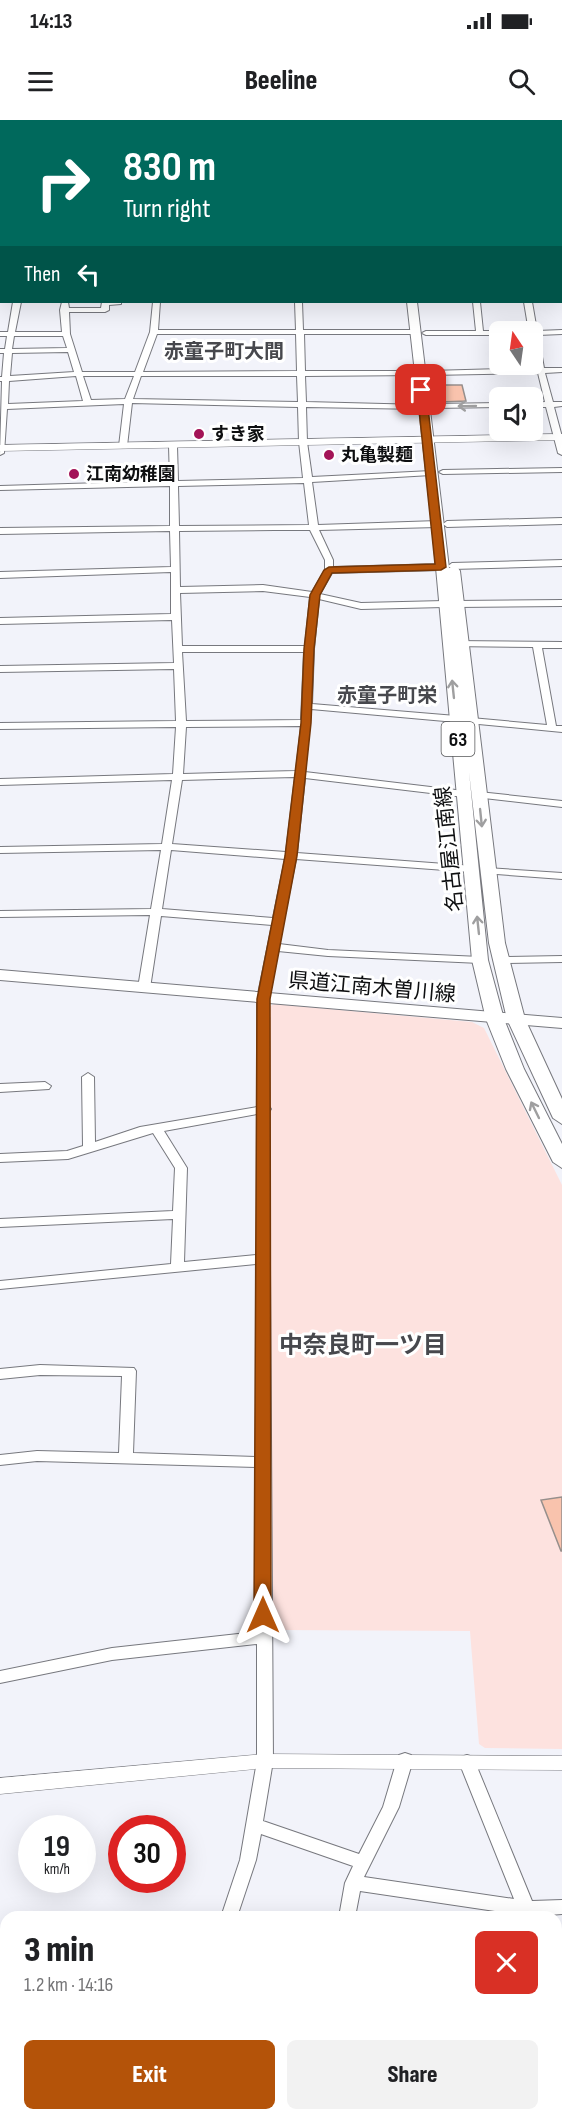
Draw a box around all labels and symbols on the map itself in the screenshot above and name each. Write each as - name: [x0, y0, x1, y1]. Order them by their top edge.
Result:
- north arrow: [489, 321, 543, 375]
- district label: 赤童子町大間: [164, 340, 284, 364]
- pin: [395, 364, 446, 415]
- one-way arrow: [457, 400, 477, 412]
- place label: すき家: [211, 424, 265, 445]
- marker: すき家: [192, 427, 206, 441]
- place label: 丸亀製麺: [341, 444, 413, 466]
- marker: 丸亀製麺: [322, 448, 336, 462]
- place label: 江南幼稚園: [86, 464, 176, 485]
- marker: 江南幼稚園: [67, 467, 81, 481]
- one-way arrow: [447, 680, 458, 700]
- district label: 赤童子町栄: [337, 684, 437, 708]
- road number: 63: [442, 722, 474, 756]
- street label: 名古屋江南線: [430, 785, 469, 913]
- one-way arrow: [476, 808, 487, 828]
- one-way arrow: [472, 916, 483, 936]
- street label: 県道江南木曽川線: [287, 968, 457, 1007]
- one-way arrow: [529, 1101, 540, 1119]
- district label: 中奈良町一ツ目: [279, 1331, 447, 1360]
- position arrow: [231, 1583, 295, 1647]
- speed limit sign: 30: [108, 1815, 186, 1893]

